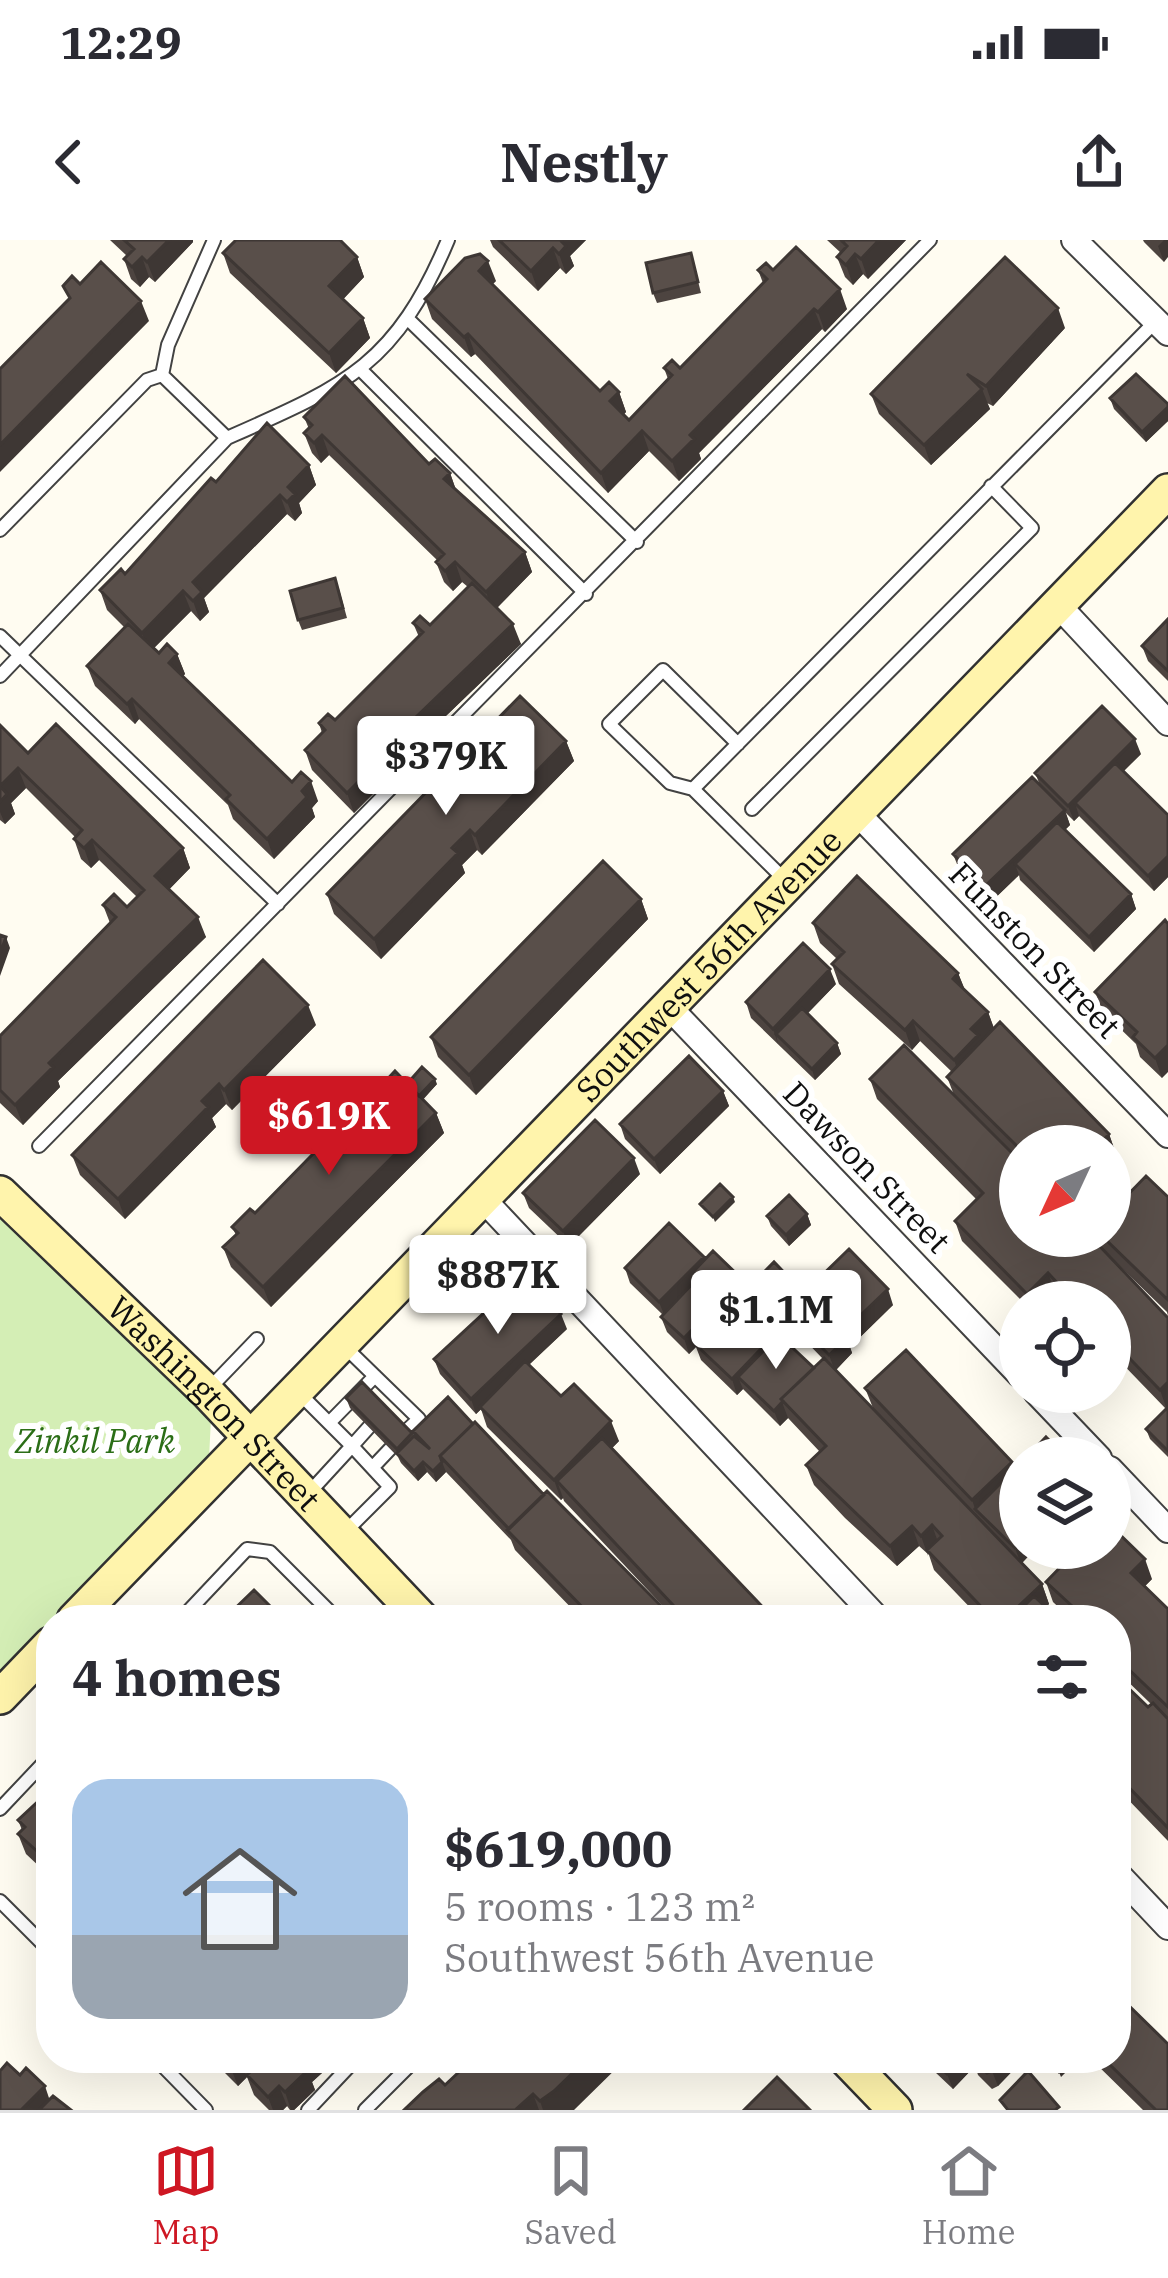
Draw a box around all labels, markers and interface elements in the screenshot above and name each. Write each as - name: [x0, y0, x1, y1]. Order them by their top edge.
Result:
- text: 12:29: [60, 13, 182, 71]
- text: Nestly: [500, 127, 668, 197]
- icon: back: [36, 129, 102, 195]
- icon: share: [1066, 129, 1132, 195]
- pin: $379K: [362, 716, 530, 818]
- text: $379K: [384, 729, 508, 780]
- street label: Southwest 56th Avenue: [566, 819, 850, 1110]
- street label: Funston Street: [940, 852, 1130, 1047]
- street label: Dawson Street: [775, 1072, 960, 1262]
- pin: $619K: [245, 1076, 413, 1178]
- text: $619K: [267, 1089, 391, 1140]
- north arrow: [999, 1125, 1131, 1257]
- map controls: [999, 1125, 1131, 1569]
- pin: $887K: [414, 1235, 582, 1337]
- text: $887K: [436, 1248, 560, 1299]
- pin: $1.1M: [692, 1270, 860, 1372]
- button: locate: [999, 1281, 1131, 1413]
- text: $1.1M: [718, 1283, 834, 1334]
- street label: Washington Street: [99, 1286, 330, 1520]
- park label: Zinkil Park: [14, 1419, 176, 1462]
- button: layers: [999, 1437, 1131, 1569]
- text: 4 homes: [72, 1644, 282, 1710]
- icon: filters: [1029, 1644, 1095, 1710]
- text: $619,000: [444, 1815, 672, 1881]
- icon: home: [168, 1827, 312, 1971]
- text: 5 rooms · 123 m²: [444, 1881, 755, 1932]
- text: Southwest 56th Avenue: [444, 1932, 874, 1983]
- tab: Map: [152, 2138, 220, 2253]
- tab: Saved: [524, 2138, 617, 2253]
- tab: Home: [922, 2138, 1016, 2253]

